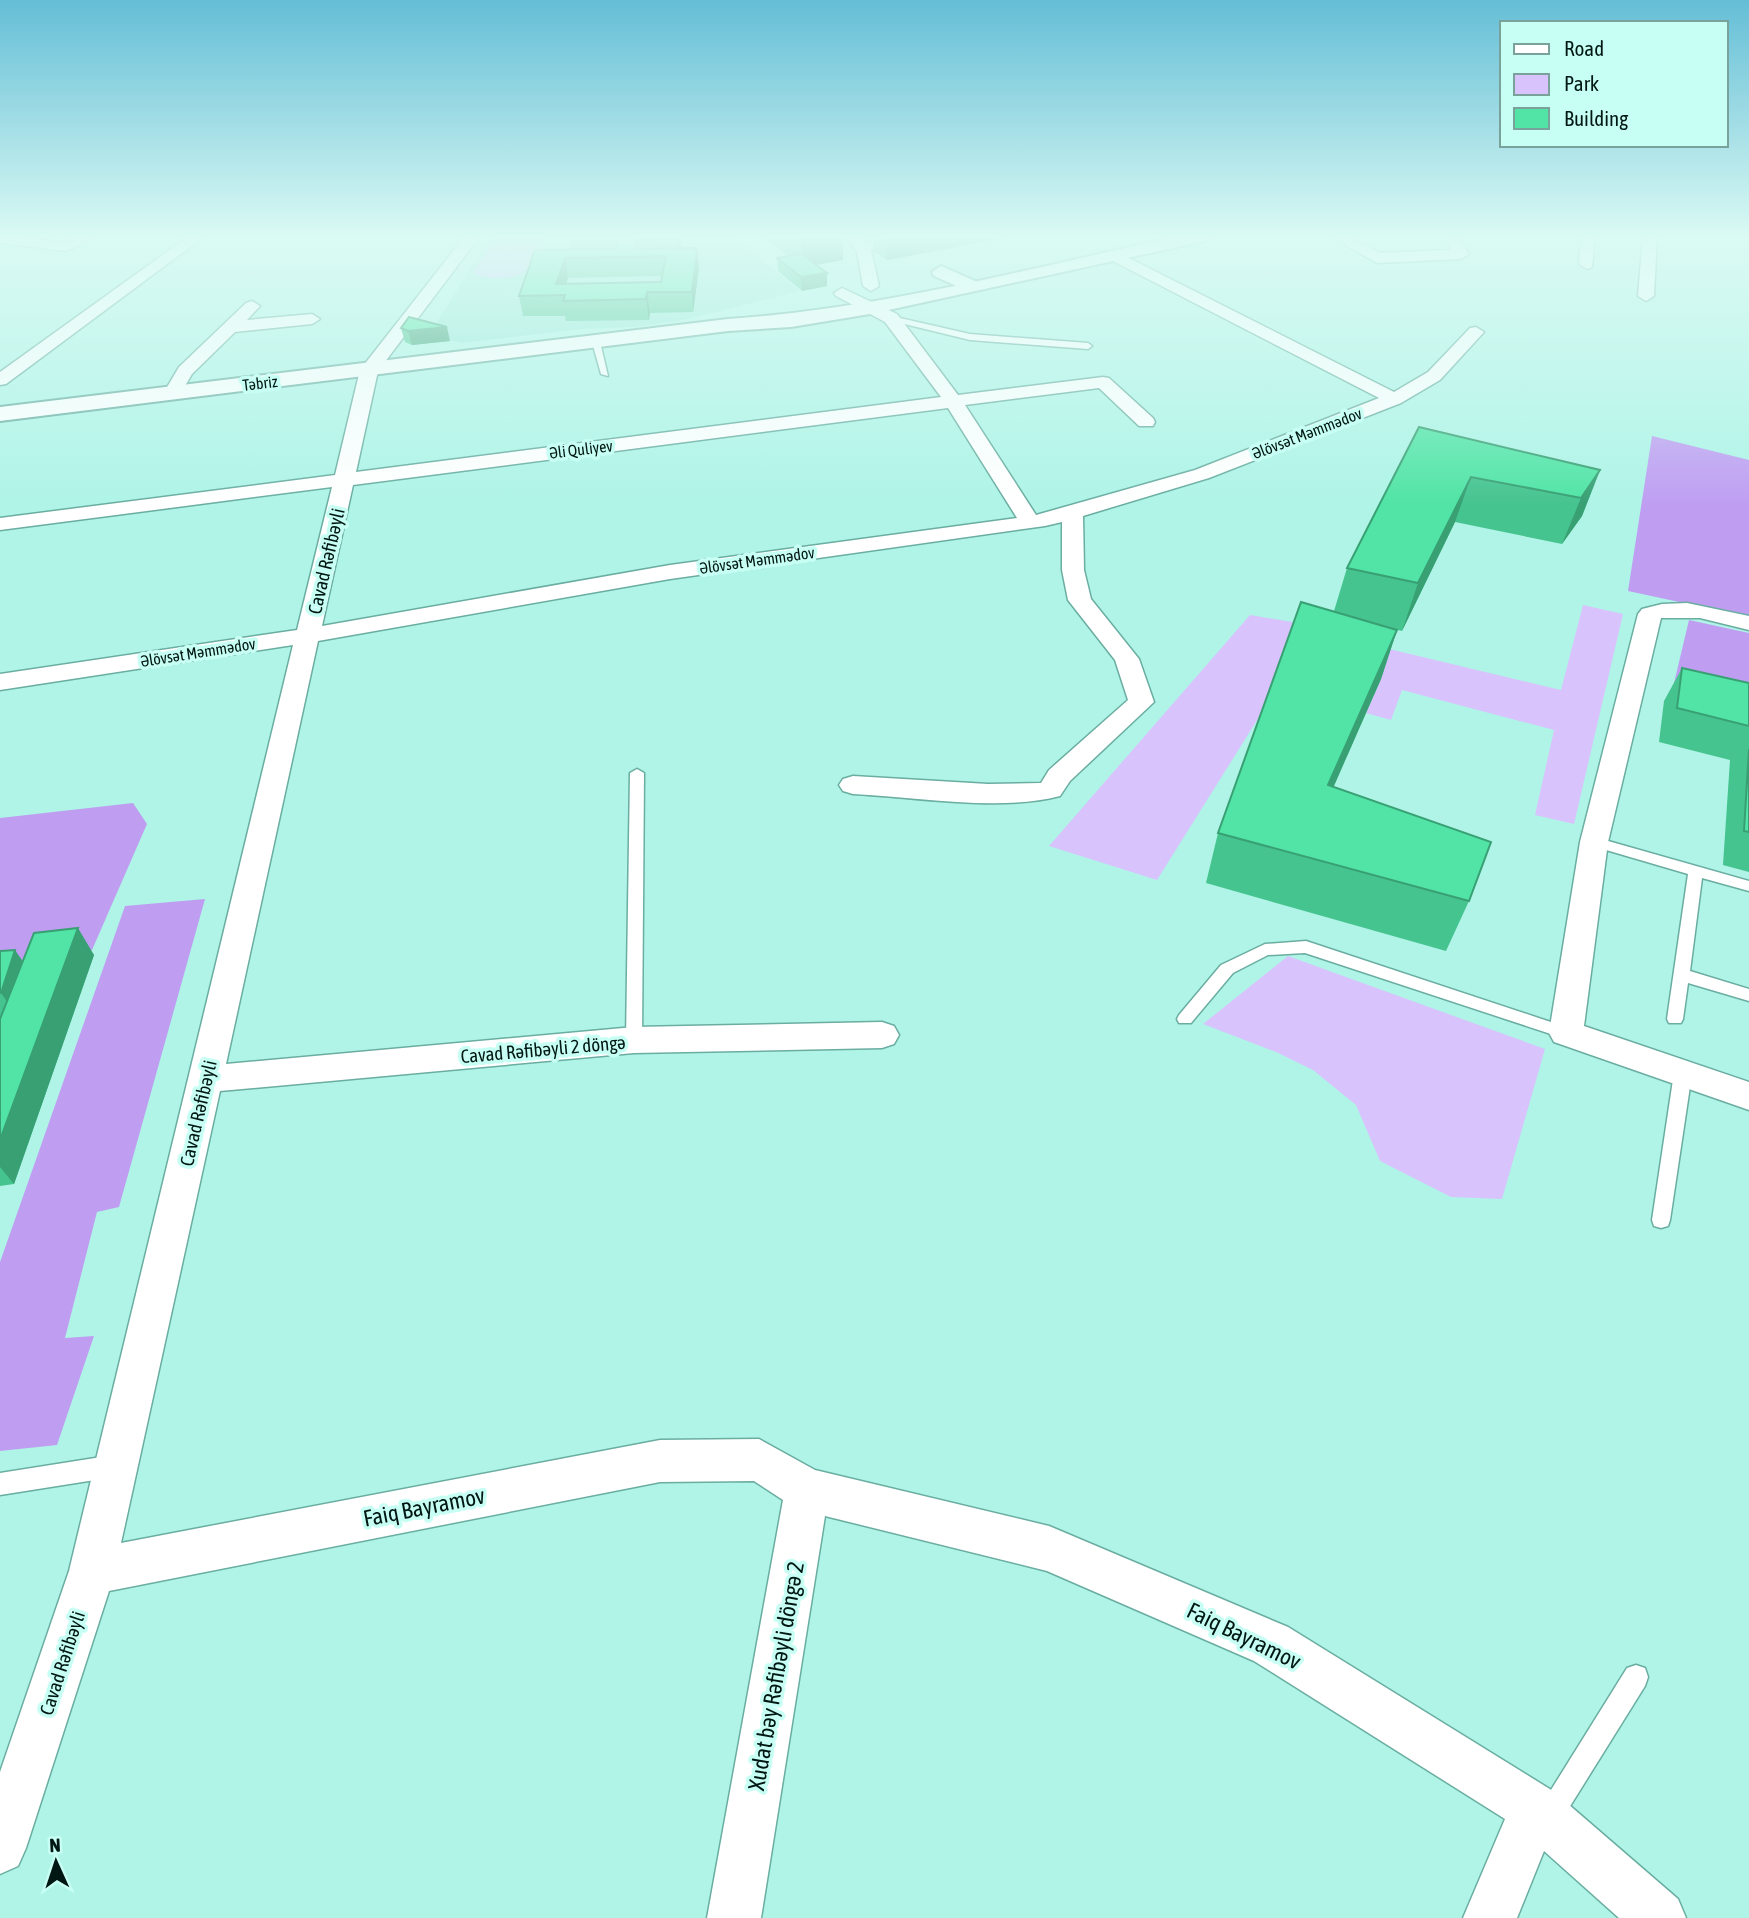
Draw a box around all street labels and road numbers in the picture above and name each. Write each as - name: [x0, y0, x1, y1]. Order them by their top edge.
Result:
- street label: Təbriz: [241, 372, 279, 394]
- street label: Əlövsət Məmmədov: [1250, 404, 1365, 462]
- street label: Əli Quliyev: [548, 436, 614, 463]
- street label: Cavad Rəfibəyli: [303, 506, 349, 616]
- street label: Əlövsət Məmmədov: [698, 543, 816, 577]
- street label: Əlövsət Məmmədov: [139, 634, 257, 670]
- street label: Cavad Rəfibəyli 2 döngə: [460, 1031, 626, 1067]
- street label: Cavad Rəfibəyli: [175, 1058, 221, 1168]
- street label: Faiq Bayramov: [361, 1482, 487, 1532]
- street label: Xudat bəy Rəfibəyli döngə 2: [743, 1560, 809, 1792]
- street label: Faiq Bayramov: [1183, 1597, 1305, 1675]
- street label: Cavad Rəfibəyli: [35, 1608, 89, 1718]

